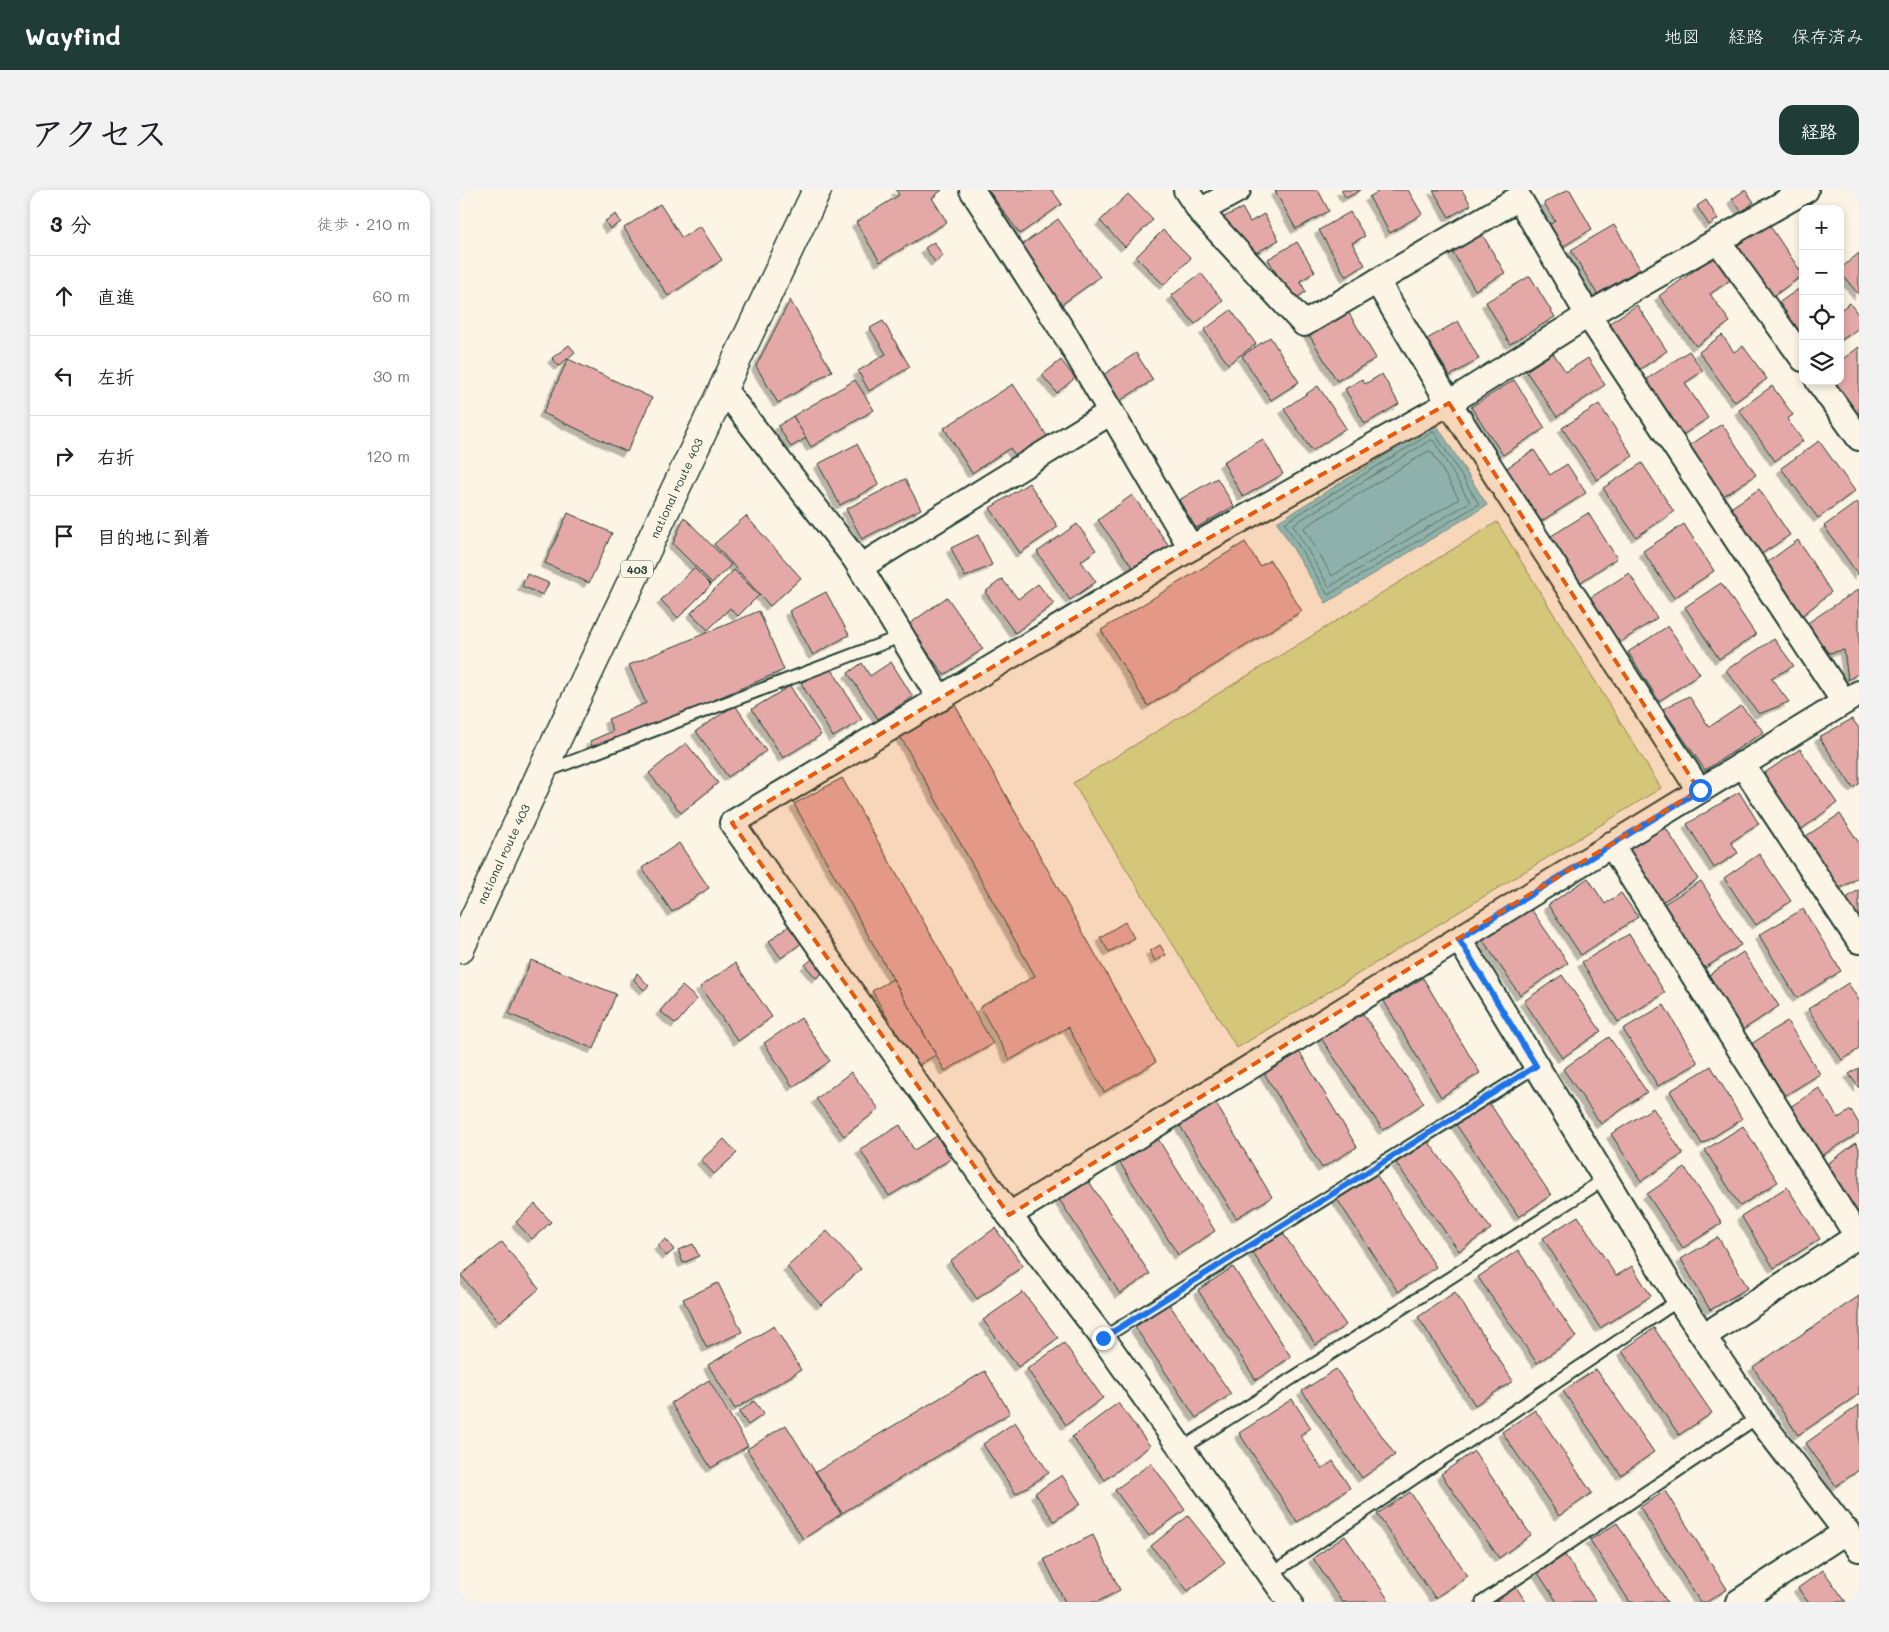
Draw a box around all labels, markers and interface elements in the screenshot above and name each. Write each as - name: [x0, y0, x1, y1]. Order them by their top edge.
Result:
- text: Wayfind: [25, 20, 121, 51]
- text: 地図: [1664, 24, 1700, 48]
- text: 経路: [1728, 24, 1764, 48]
- text: 保存済み: [1792, 24, 1864, 48]
- button: 経路: [1779, 105, 1859, 155]
- text: アクセス: [30, 109, 168, 155]
- map controls: [1799, 205, 1844, 385]
- button: +: [1799, 205, 1844, 250]
- text: 3 分: [50, 210, 91, 237]
- text: 徒歩 · 210 m: [317, 213, 410, 234]
- button: −: [1799, 250, 1844, 295]
- icon: ahead: [50, 282, 78, 310]
- text: 直進: [97, 284, 135, 309]
- text: 60 m: [373, 285, 410, 306]
- button: locate: [1799, 295, 1844, 340]
- button: layers: [1799, 340, 1844, 385]
- icon: left: [50, 362, 78, 390]
- text: 左折: [97, 364, 135, 389]
- text: 30 m: [373, 365, 410, 386]
- street label: national route 403: [646, 435, 706, 541]
- icon: right: [50, 442, 78, 470]
- text: 右折: [97, 444, 135, 469]
- text: 120 m: [366, 445, 410, 466]
- icon: arrive: [50, 522, 78, 550]
- text: 目的地に到着: [97, 524, 211, 549]
- road number: 403: [621, 560, 653, 578]
- route start: [1689, 779, 1712, 802]
- street label: national route 403: [473, 801, 533, 907]
- route end: [1092, 1327, 1115, 1350]

